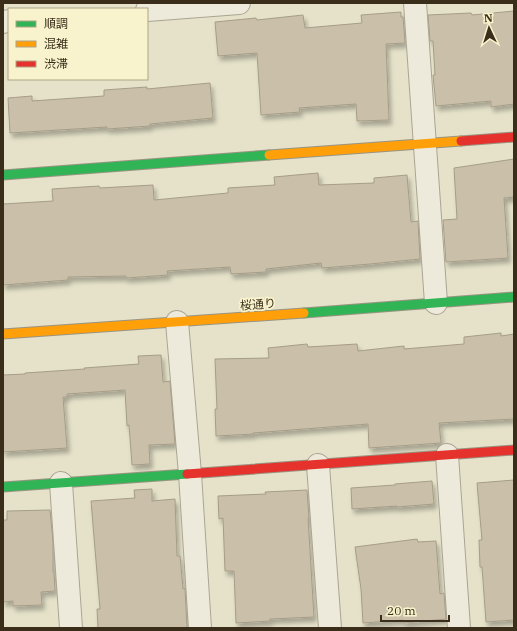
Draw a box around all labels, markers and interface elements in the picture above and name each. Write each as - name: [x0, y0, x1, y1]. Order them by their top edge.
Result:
- legend: [8, 8, 148, 80]
- north arrow: [469, 8, 509, 48]
- text: N: [483, 11, 493, 25]
- text: 順調: [44, 16, 68, 31]
- text: 混雑: [44, 36, 68, 51]
- text: 渋滞: [44, 56, 68, 71]
- street label: 桜通り: [240, 295, 276, 313]
- scale bar: [381, 597, 449, 623]
- text: 20 m: [387, 603, 416, 618]

